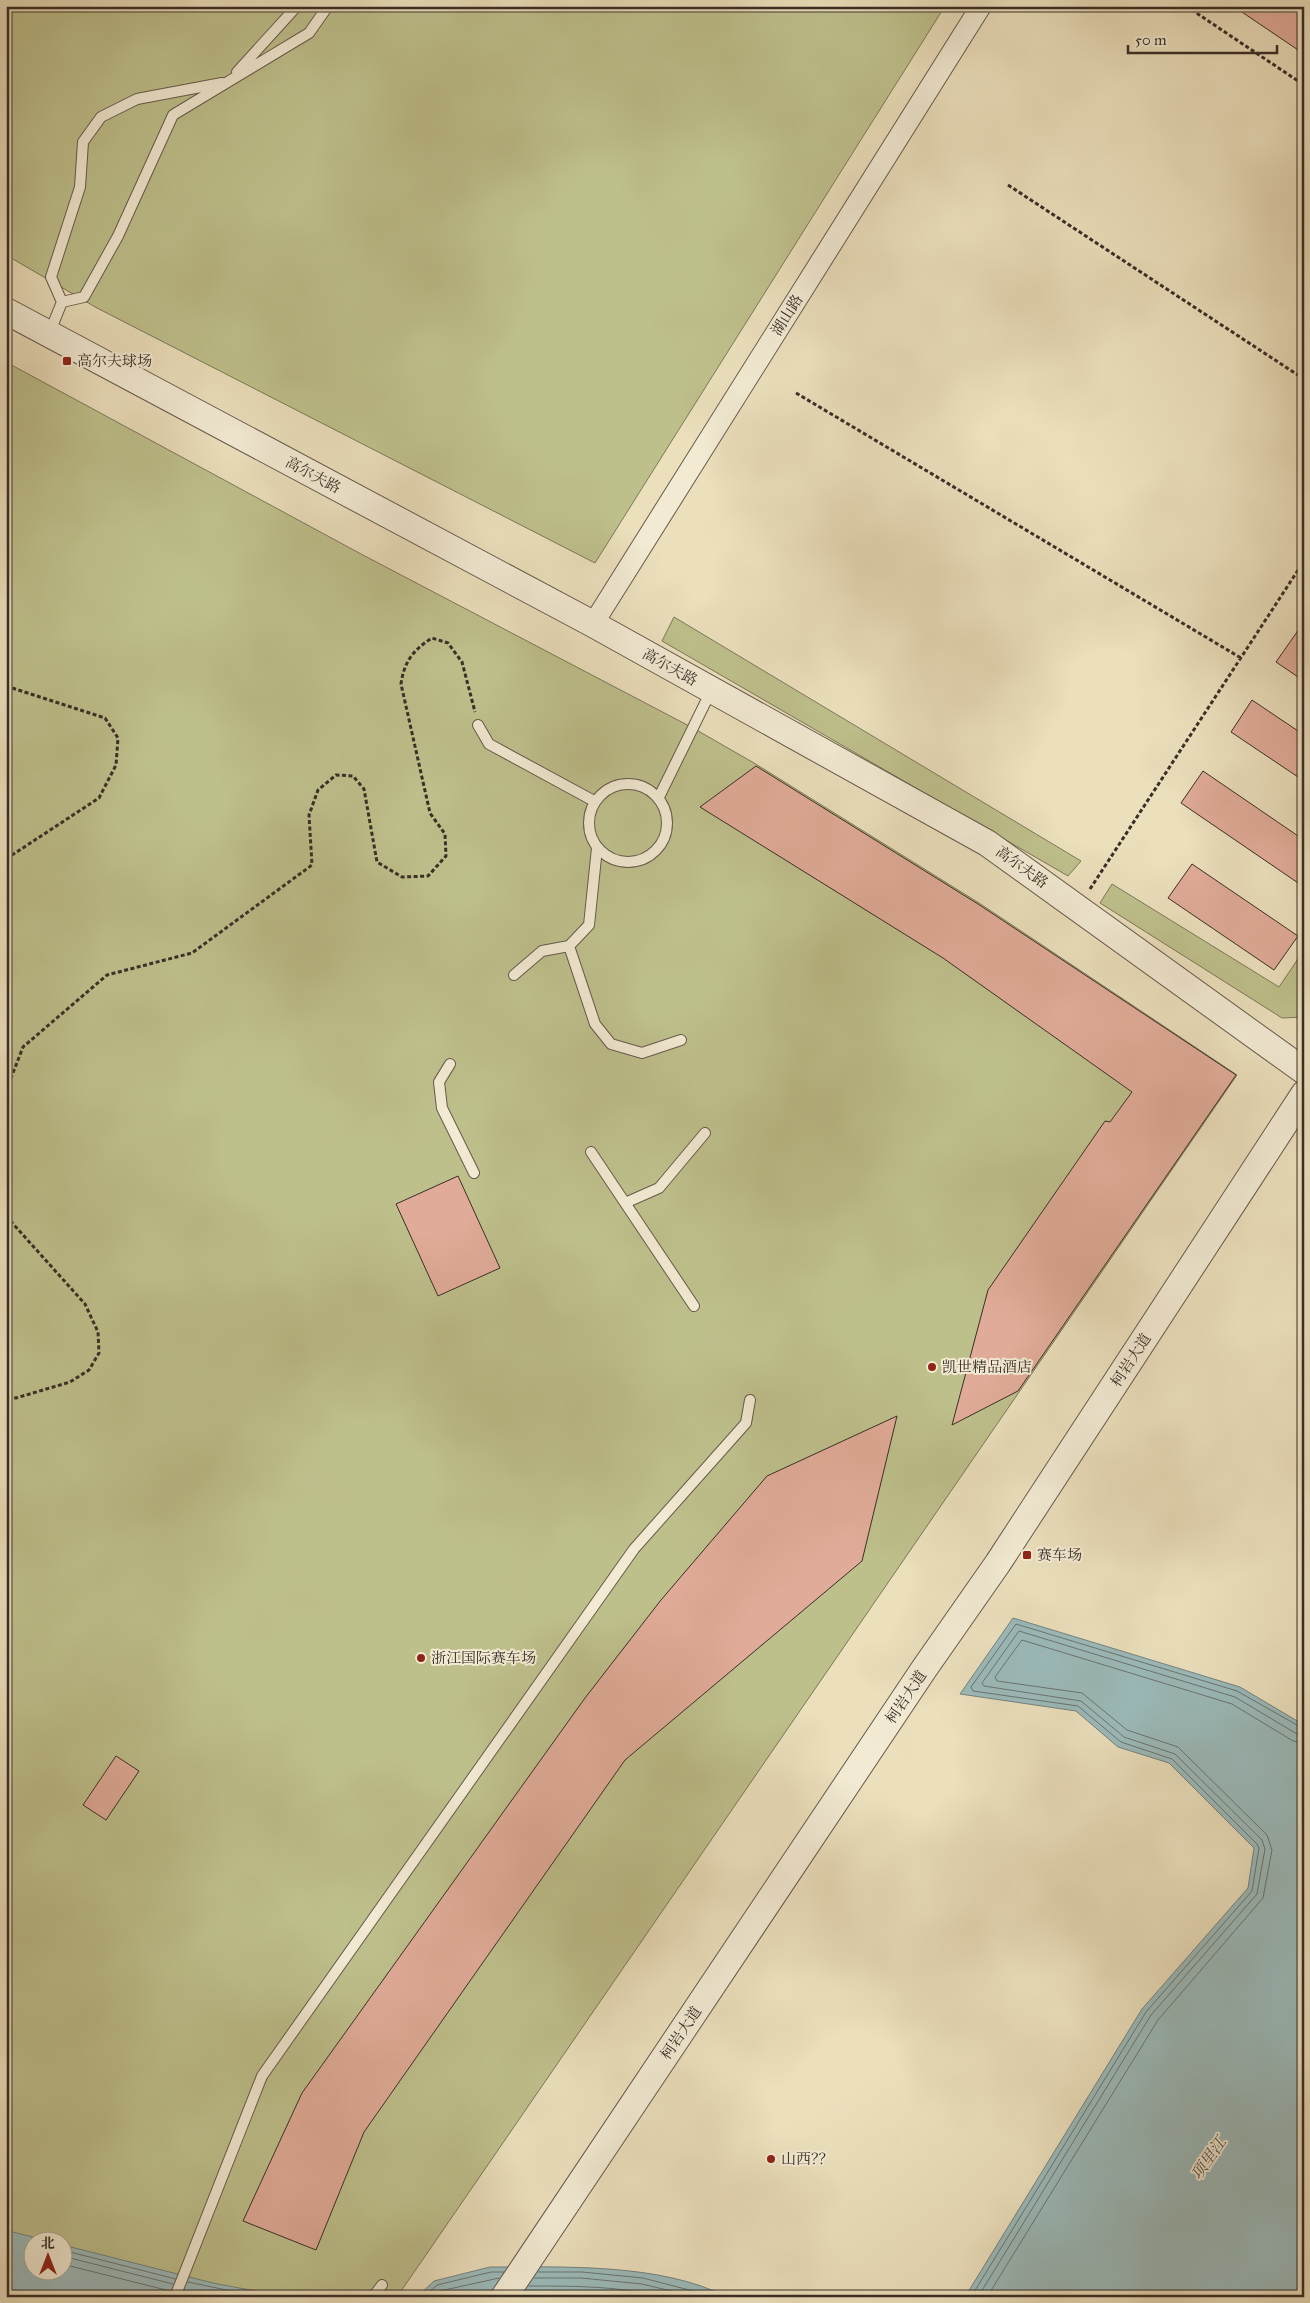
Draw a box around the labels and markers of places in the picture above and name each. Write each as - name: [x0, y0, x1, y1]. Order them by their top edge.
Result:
- place label: 高尔夫球场: [77, 352, 152, 370]
- marker: 高尔夫球场: [61, 355, 73, 367]
- place label: 凯世精品酒店: [942, 1358, 1032, 1376]
- marker: 凯世精品酒店: [926, 1361, 938, 1373]
- place label: 赛车场: [1037, 1546, 1082, 1564]
- marker: 赛车场: [1021, 1549, 1033, 1561]
- place label: 浙江国际赛车场: [431, 1649, 536, 1667]
- marker: 浙江国际赛车场: [415, 1652, 427, 1664]
- place label: 山西？？: [781, 2150, 834, 2168]
- marker: 山西？？: [765, 2153, 777, 2165]

